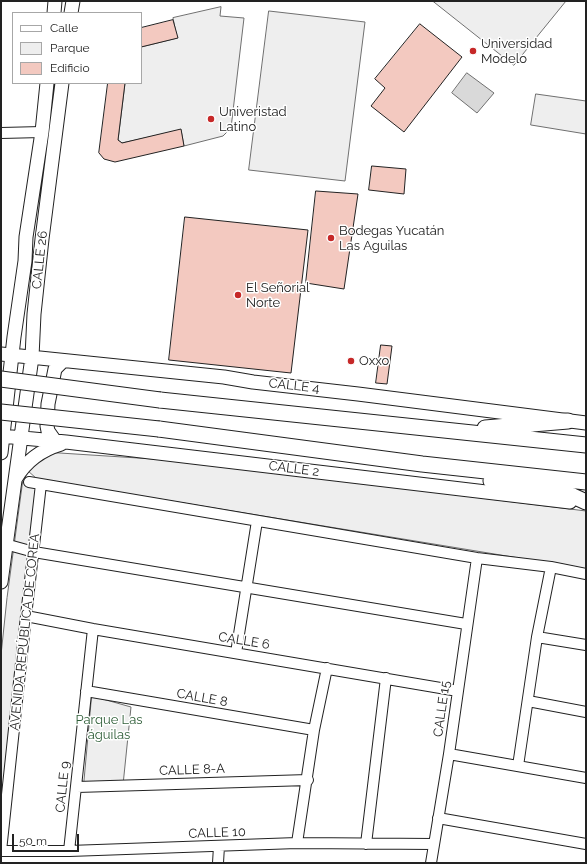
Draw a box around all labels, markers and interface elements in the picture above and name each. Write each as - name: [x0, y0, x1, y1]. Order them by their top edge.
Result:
- legend: [12, 12, 142, 84]
- text: Calle: [50, 21, 78, 35]
- place label: Universidad Modelo: [481, 36, 552, 67]
- text: Parque: [50, 41, 90, 55]
- marker: Universidad Modelo: [468, 46, 478, 56]
- text: Edificio: [50, 61, 90, 75]
- place label: Univeristad Latino: [219, 104, 287, 135]
- marker: Univeristad Latino: [206, 114, 216, 124]
- place label: Bodegas Yucatán Las Aguilas: [339, 223, 444, 254]
- street label: CALLE 26: [29, 230, 51, 290]
- marker: Bodegas Yucatán Las Aguilas: [326, 233, 336, 243]
- place label: El Señorial Norte: [246, 280, 310, 311]
- marker: El Señorial Norte: [233, 290, 243, 300]
- place label: Oxxo: [359, 353, 389, 369]
- marker: Oxxo: [346, 356, 356, 366]
- street label: CALLE 4: [268, 376, 320, 396]
- street label: CALLE 2: [268, 458, 320, 480]
- street label: AVENIDA REPÚBLICA DE COREA: [7, 533, 43, 731]
- street label: CALLE 6: [217, 629, 271, 653]
- street label: CALLE 15: [430, 680, 454, 738]
- street label: CALLE 8: [175, 686, 229, 710]
- park label: Parque Las águilas: [75, 712, 143, 743]
- street label: CALLE 9: [53, 761, 73, 813]
- street label: CALLE 8-A: [159, 761, 225, 779]
- street label: CALLE 10: [188, 824, 246, 842]
- scale bar: [14, 826, 81, 852]
- text: 50 m: [19, 834, 47, 848]

